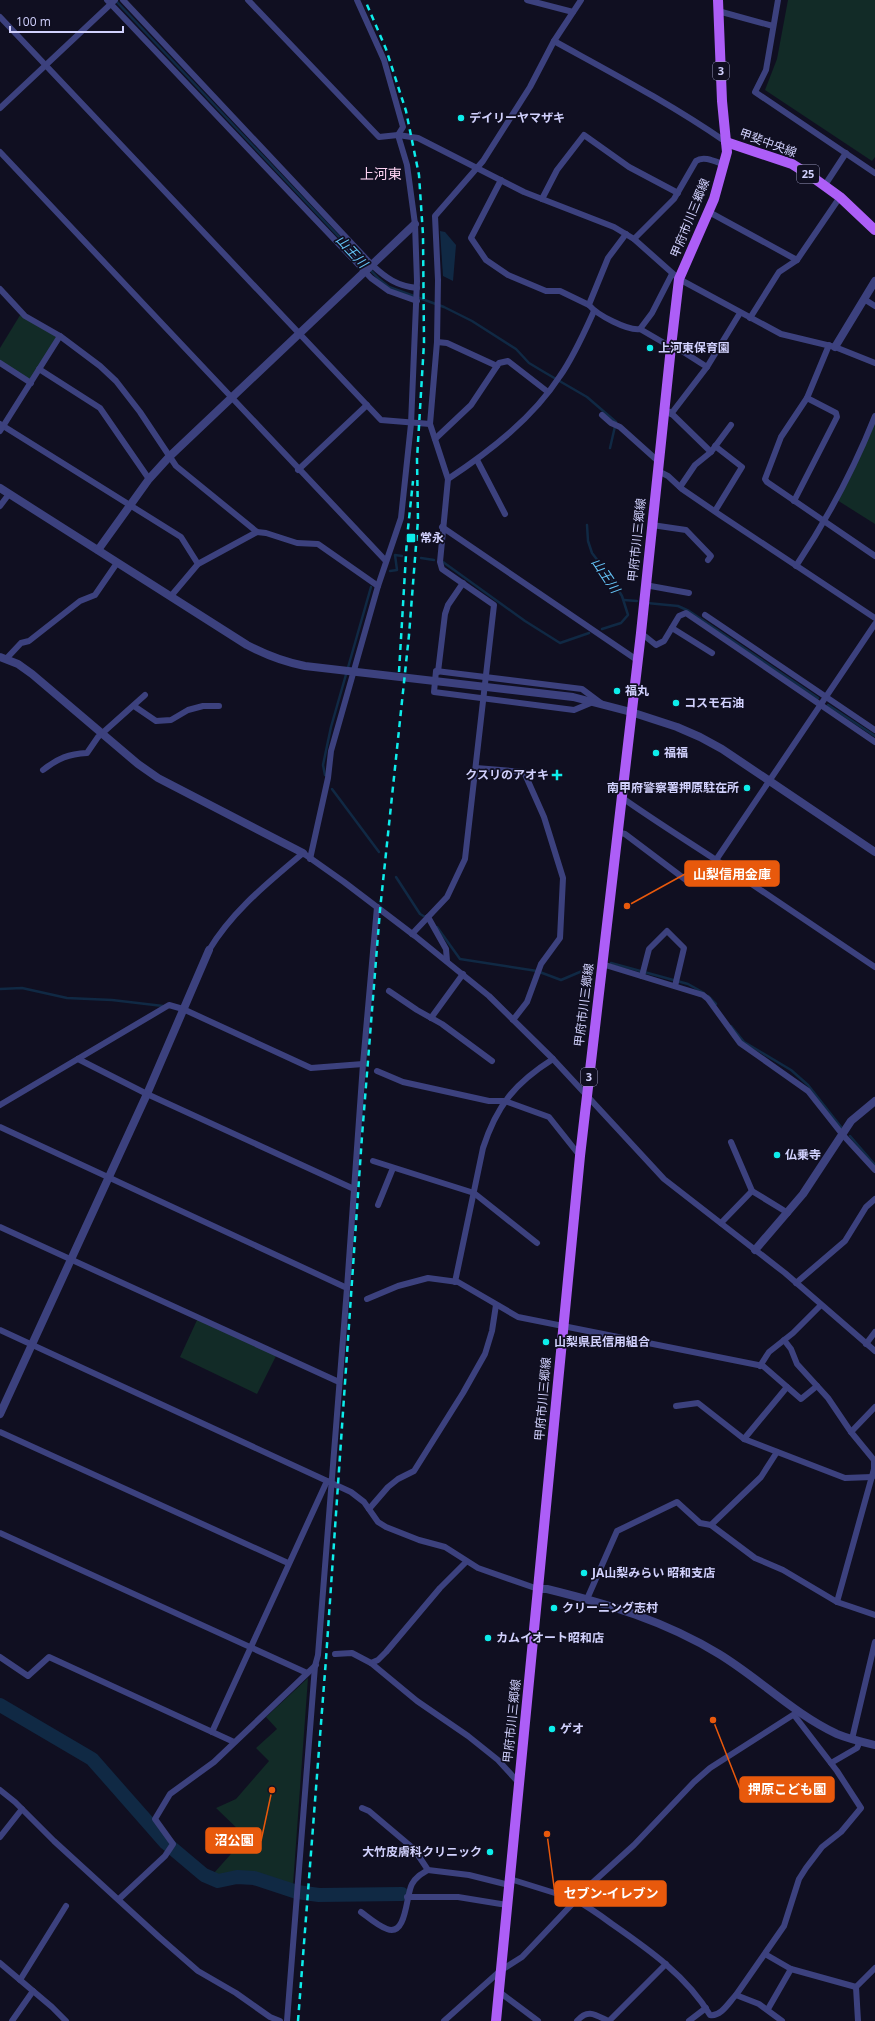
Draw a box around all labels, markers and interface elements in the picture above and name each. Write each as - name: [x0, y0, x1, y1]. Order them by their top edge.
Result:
- scale bar: [10, 8, 123, 34]
- text: 100 m: [16, 13, 51, 30]
- road number: 3: [713, 62, 729, 80]
- place label: デイリーヤマザキ: [469, 109, 565, 126]
- marker: デイリーヤマザキ: [456, 113, 466, 123]
- street label: 甲斐中央線: [737, 124, 799, 161]
- district label: 上河東: [360, 164, 402, 183]
- road number: 25: [797, 165, 819, 183]
- street label: 甲府市川三郷線: [666, 176, 713, 260]
- water label: 山王川: [332, 231, 373, 273]
- place label: 上河東保育園: [658, 339, 730, 356]
- marker: 上河東保育園: [645, 343, 655, 353]
- street label: 甲府市川三郷線: [624, 497, 649, 583]
- place label: 常永: [420, 529, 444, 546]
- marker: 常永: [405, 532, 417, 544]
- water label: 山王川: [588, 554, 625, 598]
- place label: 福丸: [625, 682, 649, 699]
- marker: 福丸: [612, 686, 622, 696]
- place label: コスモ石油: [684, 694, 744, 711]
- marker: コスモ石油: [671, 698, 681, 708]
- place label: 福福: [664, 744, 688, 761]
- marker: 福福: [651, 748, 661, 758]
- place label: クスリのアオキ: [465, 766, 549, 783]
- marker: クスリのアオキ: [552, 770, 562, 780]
- place label: 南甲府警察署押原駐在所: [607, 779, 739, 796]
- marker: 南甲府警察署押原駐在所: [742, 783, 752, 793]
- callout: 山梨信用金庫: [685, 861, 779, 886]
- text: 山梨信用金庫: [693, 865, 771, 883]
- street label: 甲府市川三郷線: [570, 962, 597, 1048]
- road number: 3: [581, 1068, 597, 1086]
- place label: 仏乗寺: [785, 1146, 821, 1163]
- marker: 仏乗寺: [772, 1150, 782, 1160]
- place label: 山梨県民信用組合: [554, 1333, 650, 1350]
- marker: 山梨県民信用組合: [541, 1337, 551, 1347]
- street label: 甲府市川三郷線: [530, 1356, 555, 1442]
- place label: JA山梨みらい 昭和支店: [591, 1564, 715, 1581]
- marker: JA山梨みらい 昭和支店: [579, 1568, 589, 1578]
- place label: クリーニング志村: [562, 1599, 658, 1616]
- marker: クリーニング志村: [549, 1603, 559, 1613]
- place label: カムイオート昭和店: [496, 1629, 604, 1646]
- marker: カムイオート昭和店: [483, 1633, 493, 1643]
- street label: 甲府市川三郷線: [499, 1678, 524, 1764]
- place label: ゲオ: [560, 1720, 584, 1737]
- marker: ゲオ: [547, 1724, 557, 1734]
- callout: 押原こども園: [740, 1777, 834, 1802]
- text: 押原こども園: [748, 1780, 826, 1798]
- callout: 沼公園: [206, 1828, 261, 1853]
- text: 沼公園: [214, 1831, 254, 1849]
- place label: 大竹皮膚科クリニック: [362, 1843, 482, 1860]
- marker: 大竹皮膚科クリニック: [485, 1847, 495, 1857]
- callout: セブン-イレブン: [555, 1881, 666, 1906]
- text: セブン-イレブン: [563, 1884, 659, 1902]

